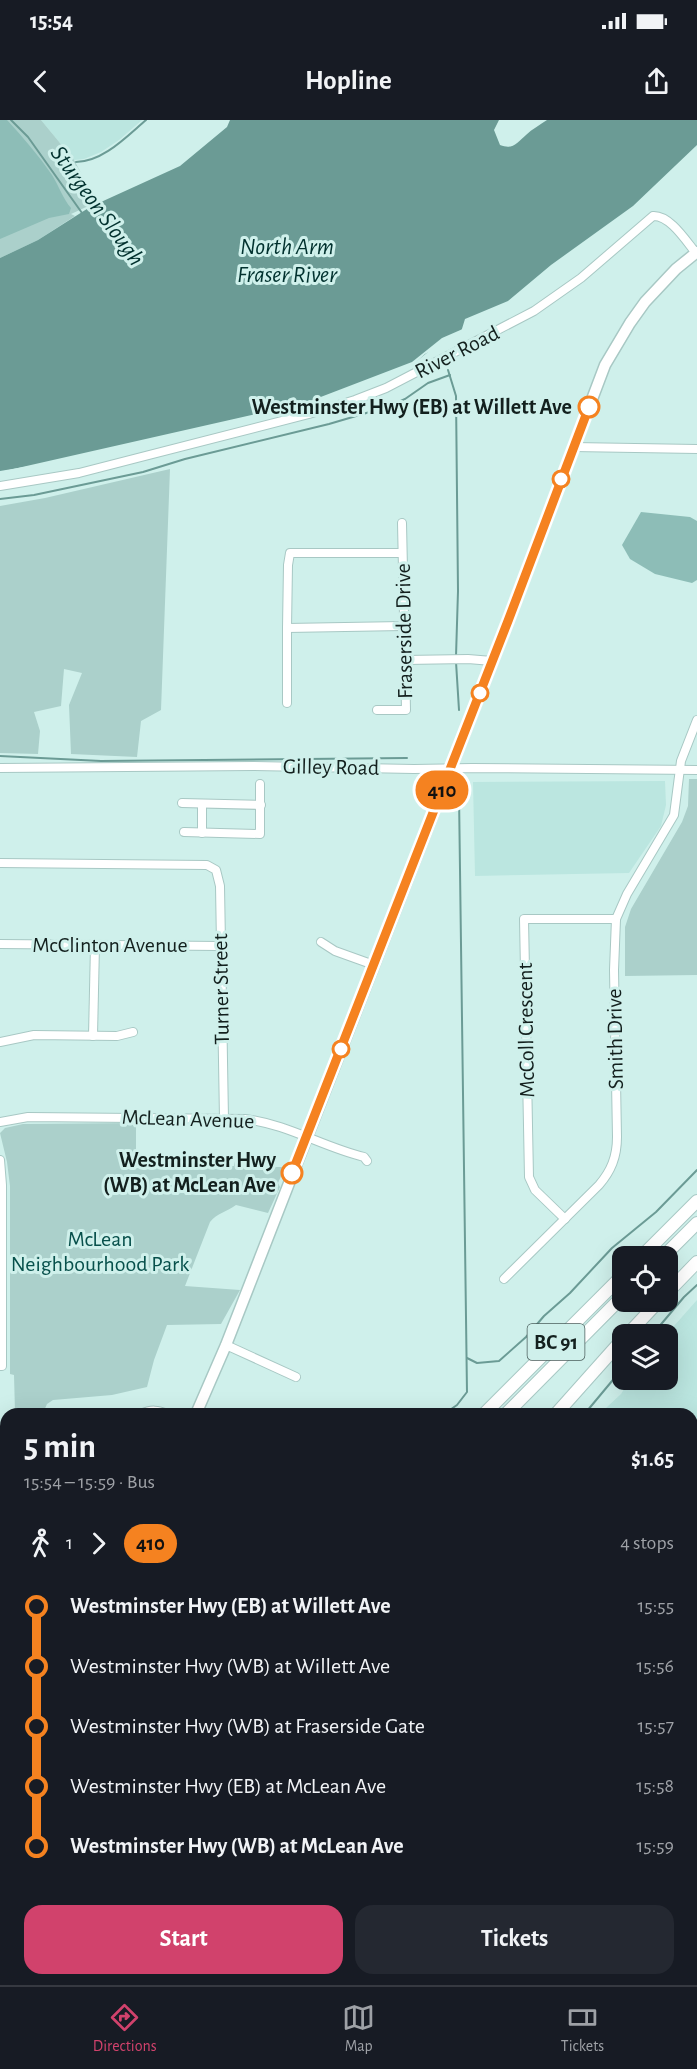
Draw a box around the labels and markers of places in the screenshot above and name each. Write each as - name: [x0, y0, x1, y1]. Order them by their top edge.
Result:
- place label: Westminster Hwy (EB) at Willett Ave: [251, 396, 572, 419]
- marker: Westminster Hwy (EB) at Willett Ave: [578, 396, 600, 418]
- unlabelled marker: [552, 470, 570, 488]
- unlabelled marker: [471, 684, 489, 702]
- unlabelled marker: [332, 1040, 350, 1058]
- place label: Westminster Hwy (WB) at McLean Ave: [103, 1149, 276, 1196]
- marker: Westminster Hwy (WB) at McLean Ave: [281, 1162, 303, 1184]

